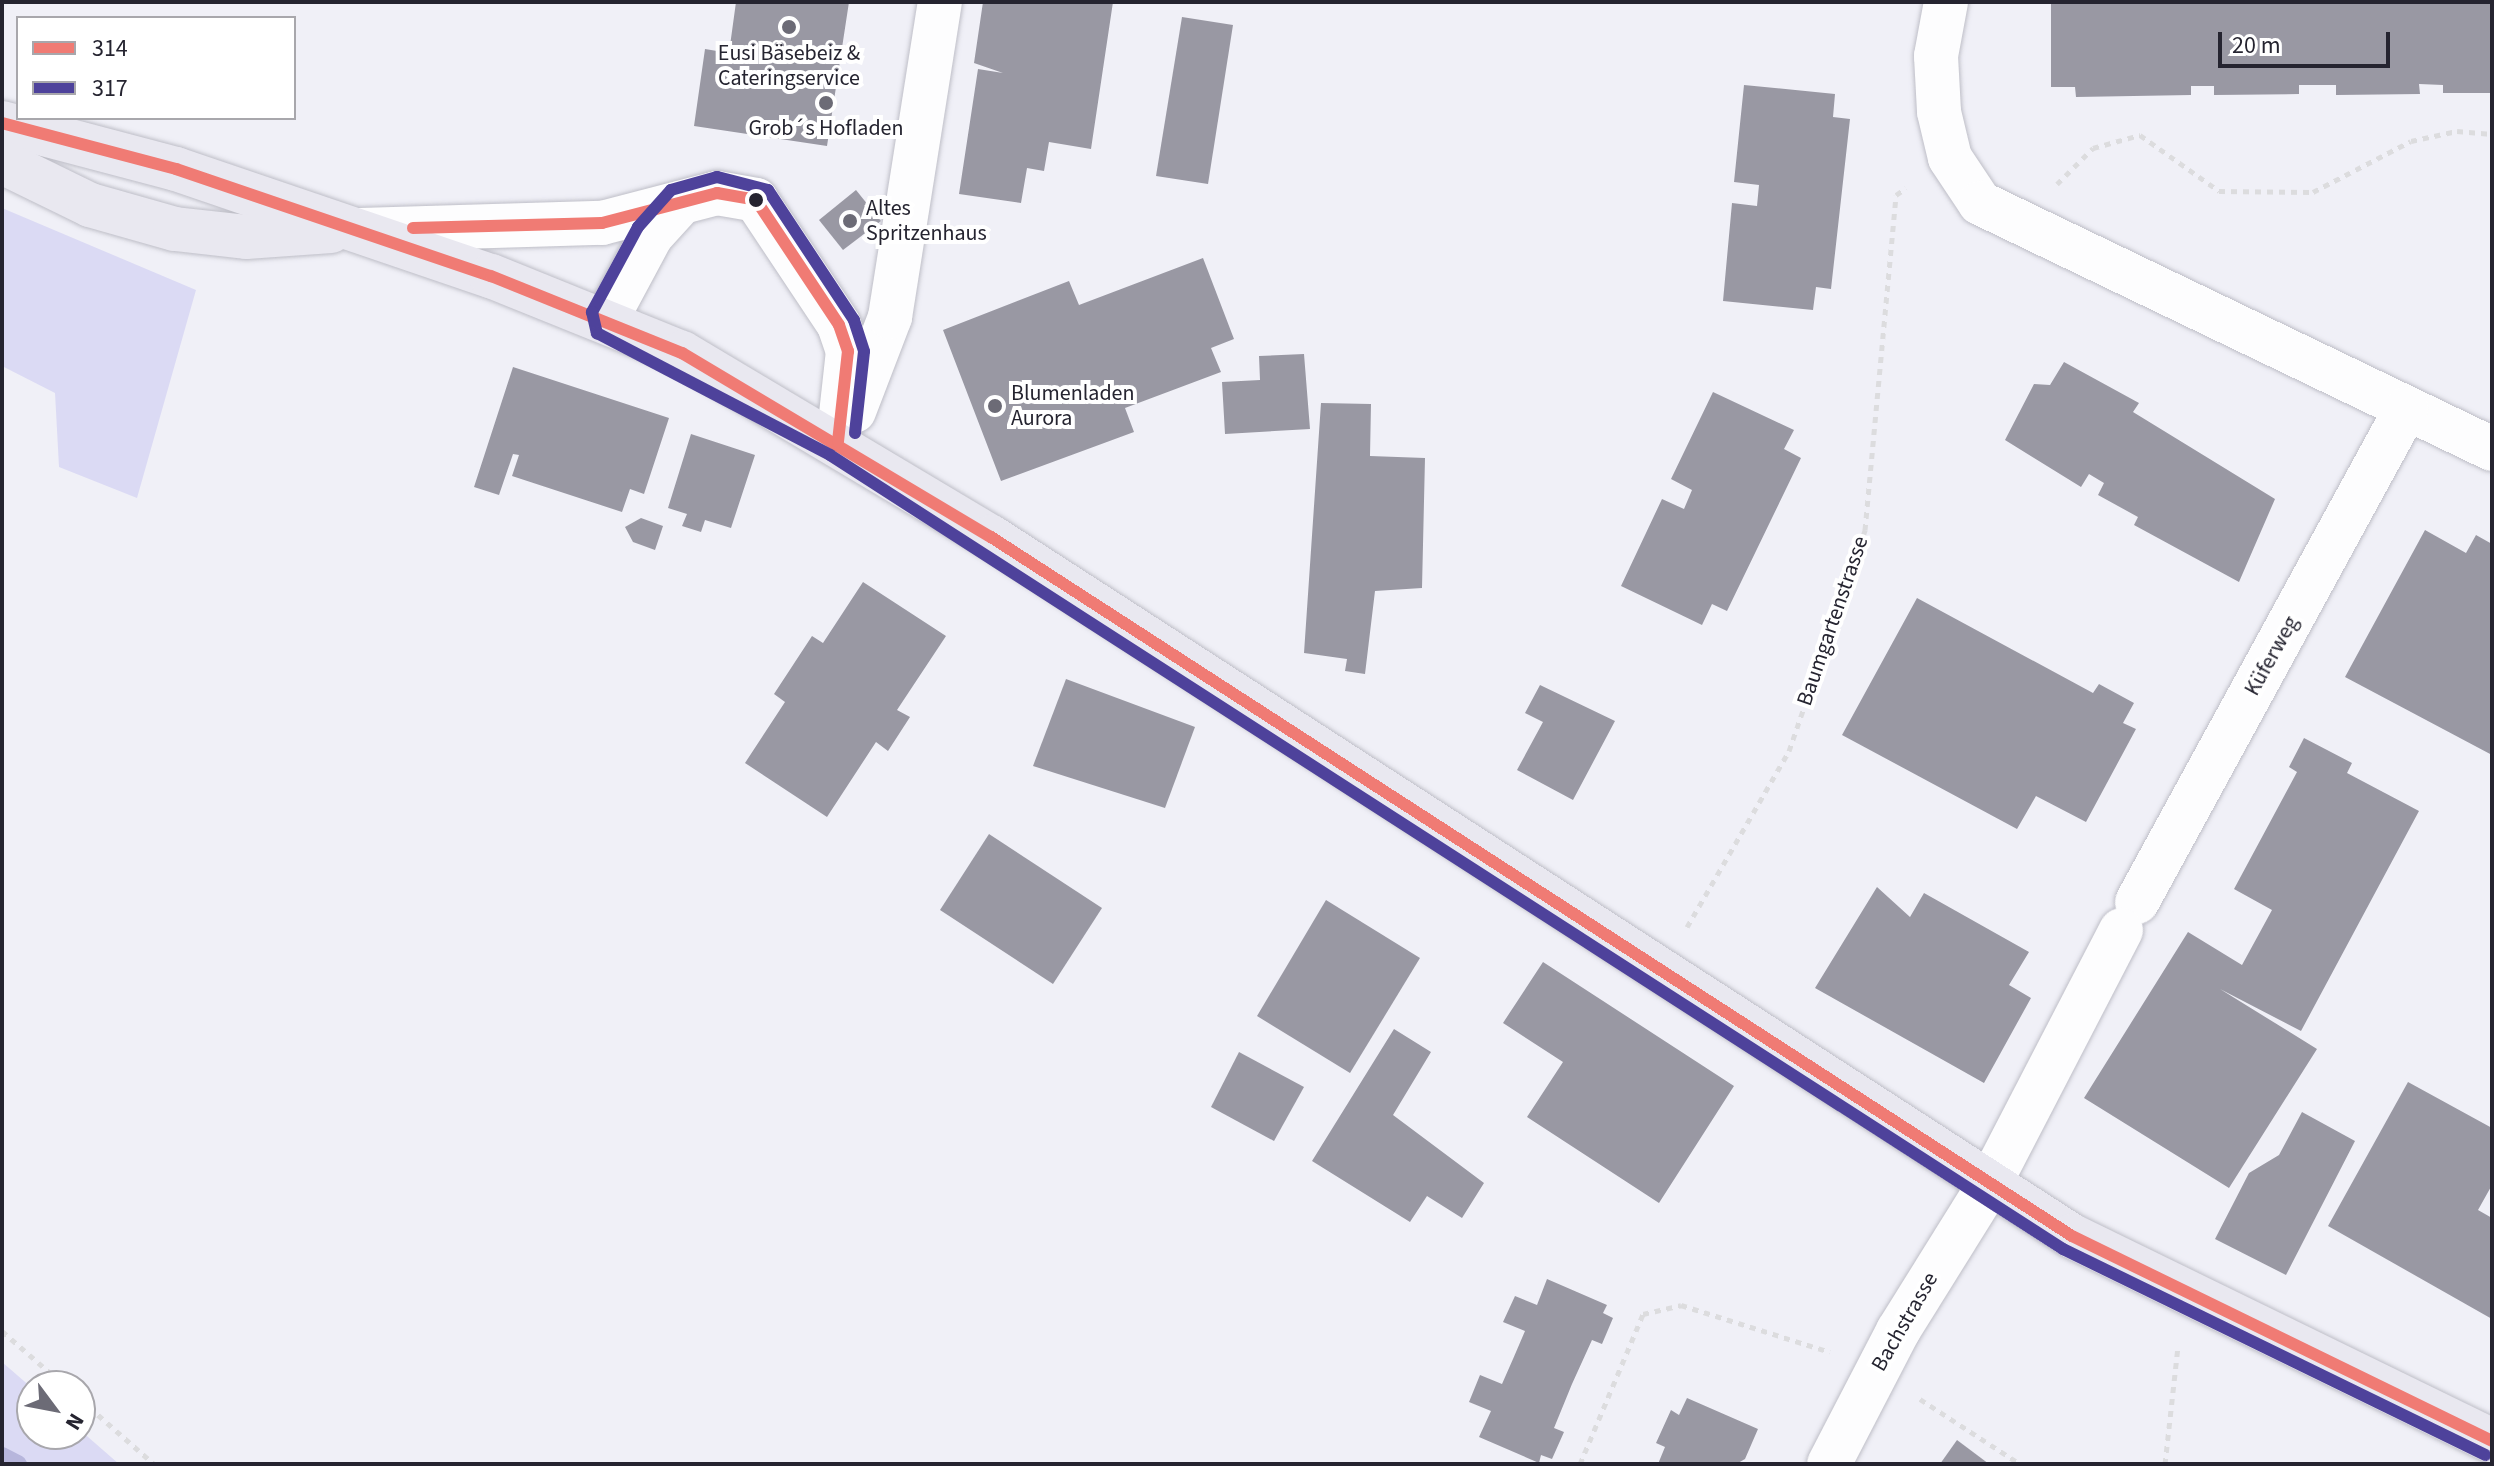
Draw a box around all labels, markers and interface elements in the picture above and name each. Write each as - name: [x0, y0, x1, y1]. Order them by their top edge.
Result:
- legend: [16, 16, 296, 120]
- scale bar: [2222, 16, 2394, 66]
- marker: Eusi Bäsebeiz & Cateringservice: [780, 18, 798, 36]
- text: 20 m: [2232, 28, 2281, 63]
- text: 314: [92, 31, 128, 66]
- place label: Eusi Bäsebeiz & Cateringservice: [718, 40, 860, 92]
- text: 317: [92, 71, 128, 106]
- marker: Grob´s Hofladen: [817, 94, 835, 112]
- place label: Grob´s Hofladen: [748, 116, 904, 142]
- unlabelled marker: [748, 192, 764, 208]
- place label: Altes Spritzenhaus: [866, 195, 987, 246]
- marker: Altes Spritzenhaus: [841, 212, 859, 230]
- place label: Blumenladen Aurora: [1011, 380, 1135, 432]
- marker: Blumenladen Aurora: [986, 397, 1004, 415]
- street label: Baumgartenstrasse: [1792, 533, 1874, 709]
- street label: Küferweg: [2239, 612, 2305, 700]
- street label: Bachstrasse: [1866, 1268, 1944, 1376]
- north arrow: [16, 1370, 96, 1450]
- text: N: [57, 1407, 92, 1436]

